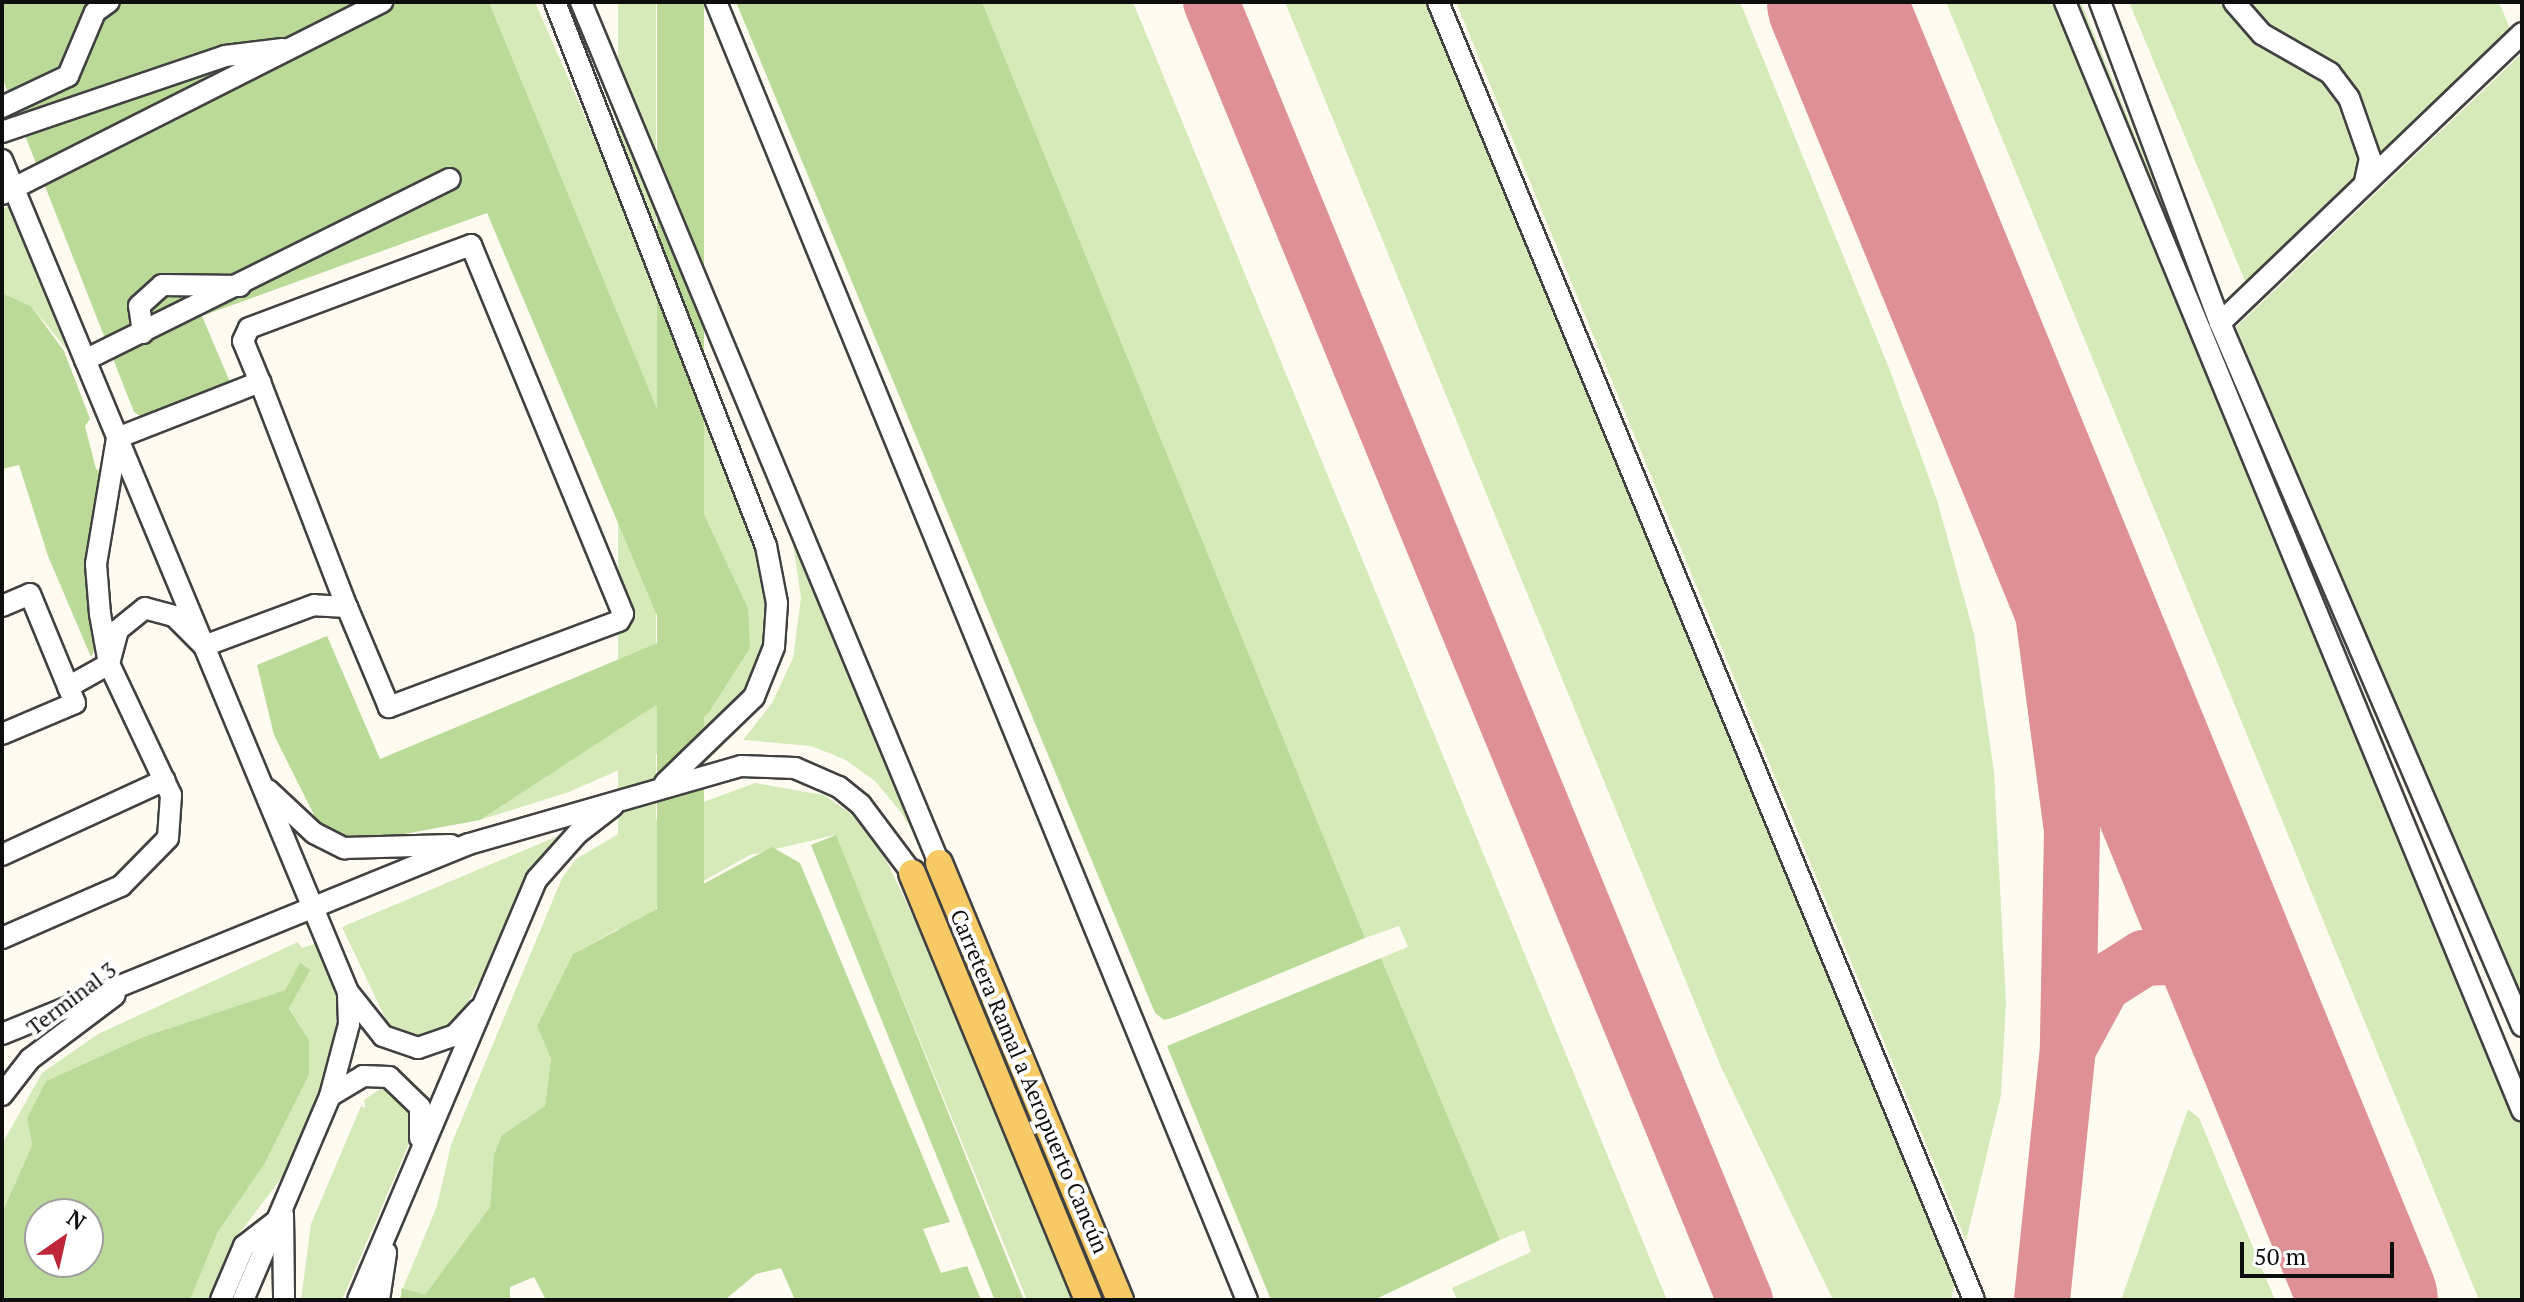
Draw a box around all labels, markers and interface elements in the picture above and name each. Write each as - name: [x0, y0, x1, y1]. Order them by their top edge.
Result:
- street label: Carretera Ramal a Aeropuerto Cancún: [945, 905, 1115, 1257]
- street label: Terminal 3: [21, 956, 121, 1040]
- north arrow: [24, 1198, 104, 1278]
- text: N: [62, 1203, 92, 1236]
- scale bar: [2244, 1226, 2398, 1276]
- text: 50 m: [2254, 1240, 2306, 1272]

